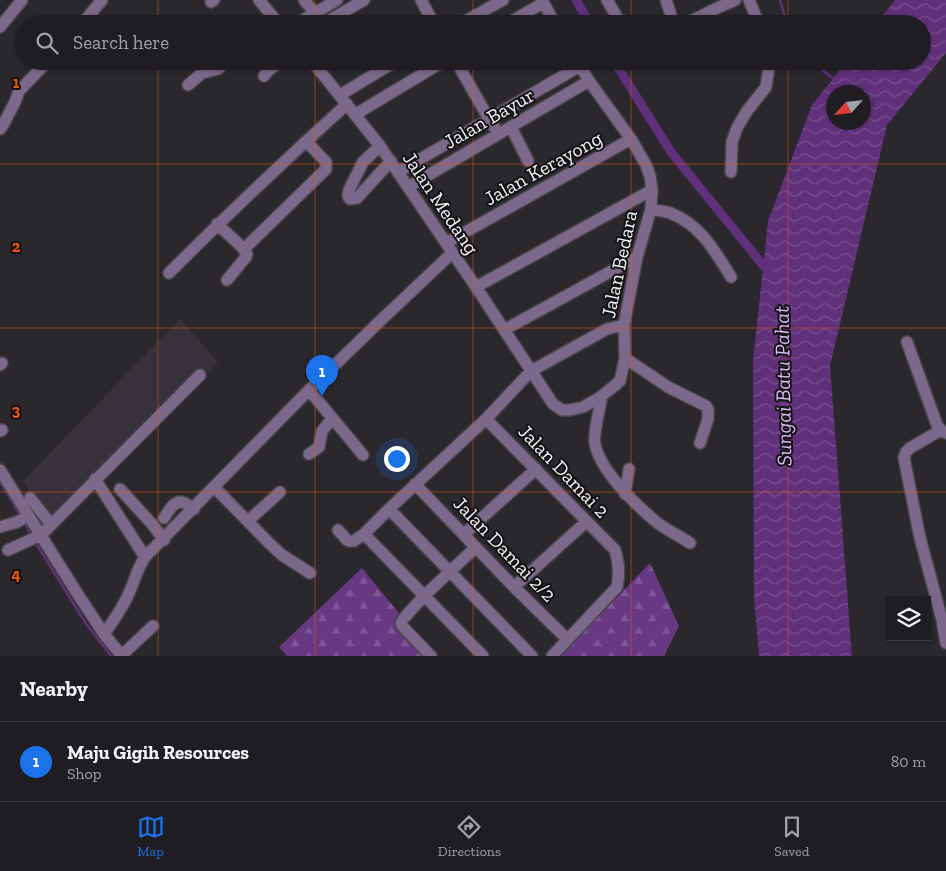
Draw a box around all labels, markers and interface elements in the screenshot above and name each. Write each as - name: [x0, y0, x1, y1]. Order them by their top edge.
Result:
- search box: [15, 15, 931, 70]
- icon: search: [33, 29, 61, 57]
- text: Search here: [73, 31, 169, 54]
- text: 1: [13, 73, 20, 92]
- street label: Jalan Bayur: [440, 83, 538, 153]
- north arrow: [826, 85, 871, 130]
- street label: Jalan Kerayong: [480, 126, 606, 210]
- street label: Jalan Medang: [398, 147, 484, 259]
- street label: Jalan Bedara: [596, 208, 642, 320]
- text: 2: [12, 237, 21, 256]
- water label: Sungai Batu Pahat: [769, 306, 796, 466]
- pin: 1: [306, 355, 338, 396]
- text: 3: [12, 401, 21, 420]
- street label: Jalan Damai 2: [514, 419, 614, 523]
- your location: [384, 446, 410, 472]
- street label: Jalan Damai 2/2: [449, 491, 561, 607]
- text: 4: [11, 565, 21, 584]
- map controls: [886, 596, 931, 641]
- button: layers: [886, 596, 931, 641]
- text: Nearby: [20, 676, 88, 701]
- text: Maju Gigih Resources: [67, 741, 249, 764]
- text: 1: [33, 752, 39, 771]
- text: 80 m: [891, 752, 926, 771]
- text: Shop: [67, 764, 102, 783]
- tab: Map: [137, 813, 165, 860]
- tab: Directions: [438, 813, 501, 860]
- tab: Saved: [774, 813, 809, 860]

